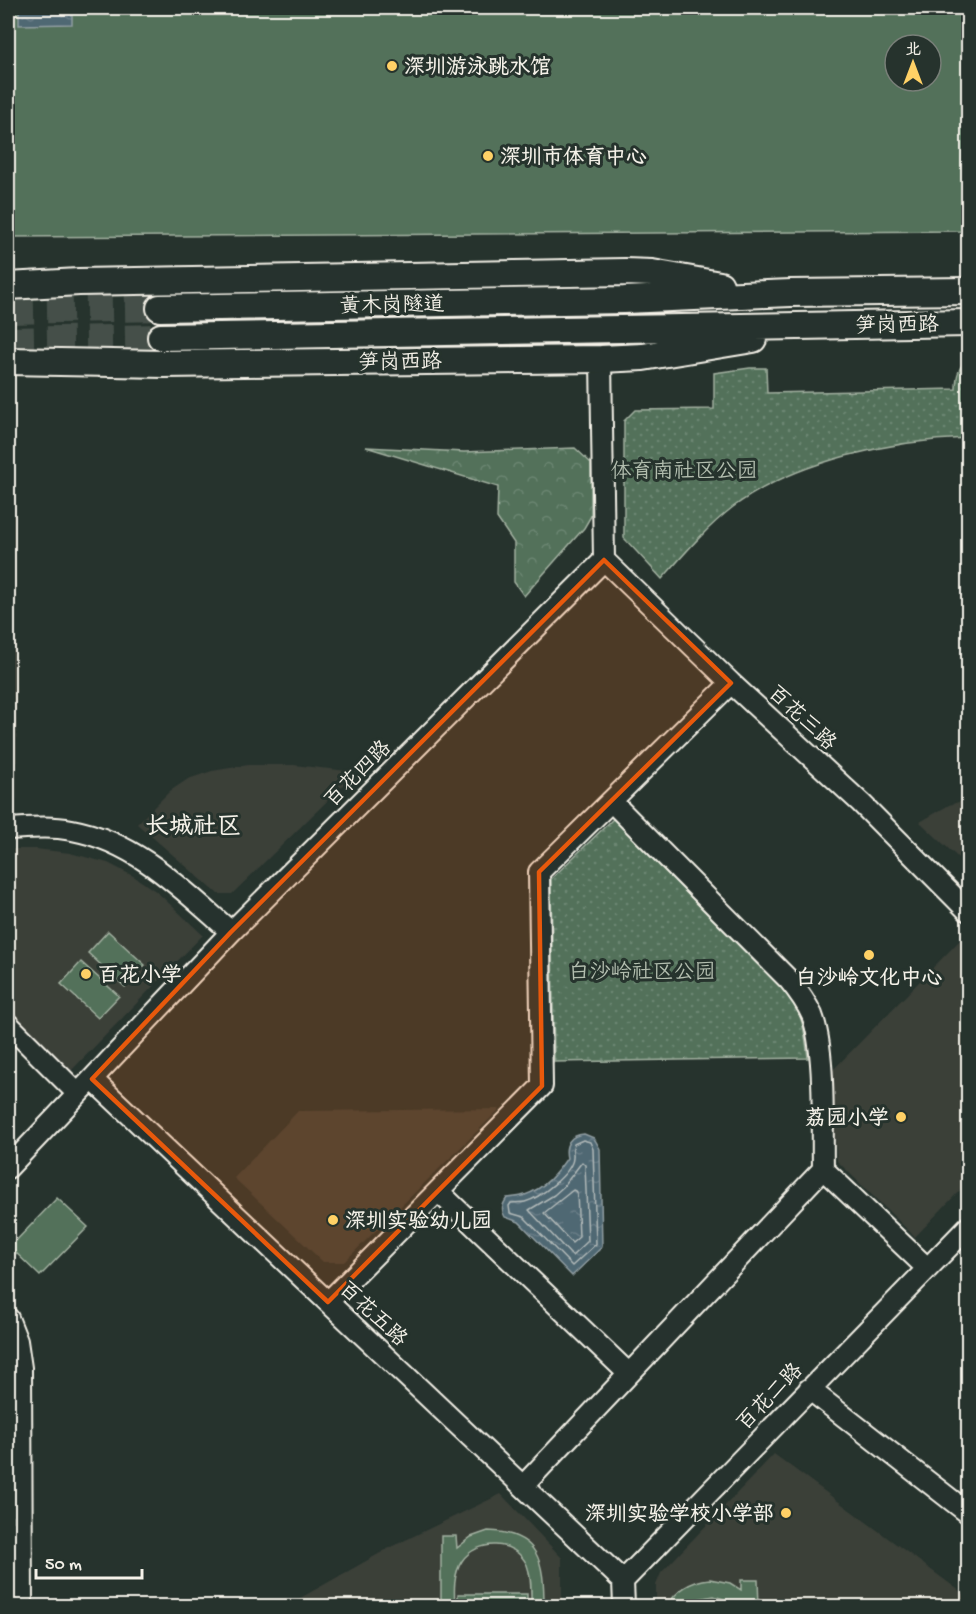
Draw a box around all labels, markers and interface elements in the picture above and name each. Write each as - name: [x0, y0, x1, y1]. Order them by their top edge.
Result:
- north arrow: [883, 33, 943, 93]
- text: 北: [905, 41, 921, 61]
- place label: 深圳游泳跳水馆: [404, 55, 551, 82]
- marker: 深圳游泳跳水馆: [385, 59, 399, 73]
- place label: 深圳市体育中心: [500, 145, 647, 172]
- marker: 深圳市体育中心: [481, 149, 495, 163]
- street label: 黄木岗隧道: [339, 292, 445, 321]
- street label: 笋岗西路: [855, 312, 939, 341]
- street label: 笋岗西路: [358, 349, 442, 378]
- park label: 体育南社区公园: [611, 459, 758, 486]
- street label: 百花三路: [761, 680, 841, 757]
- street label: 百花四路: [320, 736, 398, 814]
- district label: 长城社区: [145, 813, 241, 843]
- marker: 白沙岭文化中心: [862, 948, 876, 962]
- park label: 白沙岭社区公园: [569, 960, 716, 987]
- place label: 百花小学: [98, 964, 182, 990]
- place label: 白沙岭文化中心: [796, 966, 943, 993]
- marker: 百花小学: [79, 967, 93, 981]
- place label: 荔园小学: [805, 1106, 889, 1133]
- marker: 荔园小学: [894, 1110, 908, 1124]
- place label: 深圳实验幼儿园: [345, 1209, 492, 1236]
- marker: 深圳实验幼儿园: [326, 1213, 340, 1227]
- street label: 百花五路: [332, 1276, 412, 1353]
- street label: 百花二路: [732, 1358, 810, 1437]
- place label: 深圳实验学校小学部: [585, 1502, 774, 1529]
- marker: 深圳实验学校小学部: [779, 1506, 793, 1520]
- scale bar: [36, 1542, 142, 1580]
- text: 50 m: [45, 1555, 82, 1576]

